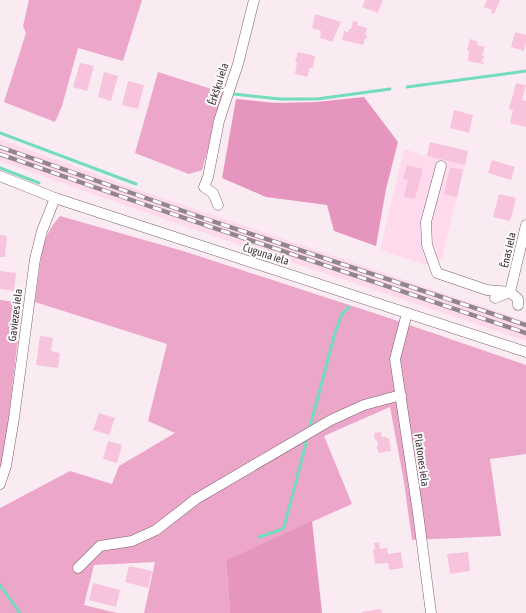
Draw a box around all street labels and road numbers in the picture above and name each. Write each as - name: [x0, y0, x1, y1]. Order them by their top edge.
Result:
- street label: Ērkšķu iela: [206, 61, 230, 107]
- street label: Ēnas iela: [498, 231, 518, 269]
- street label: Čuguna iela: [241, 241, 291, 267]
- street label: Gaviezes iela: [6, 288, 24, 342]
- street label: Platones iela: [412, 433, 432, 487]

